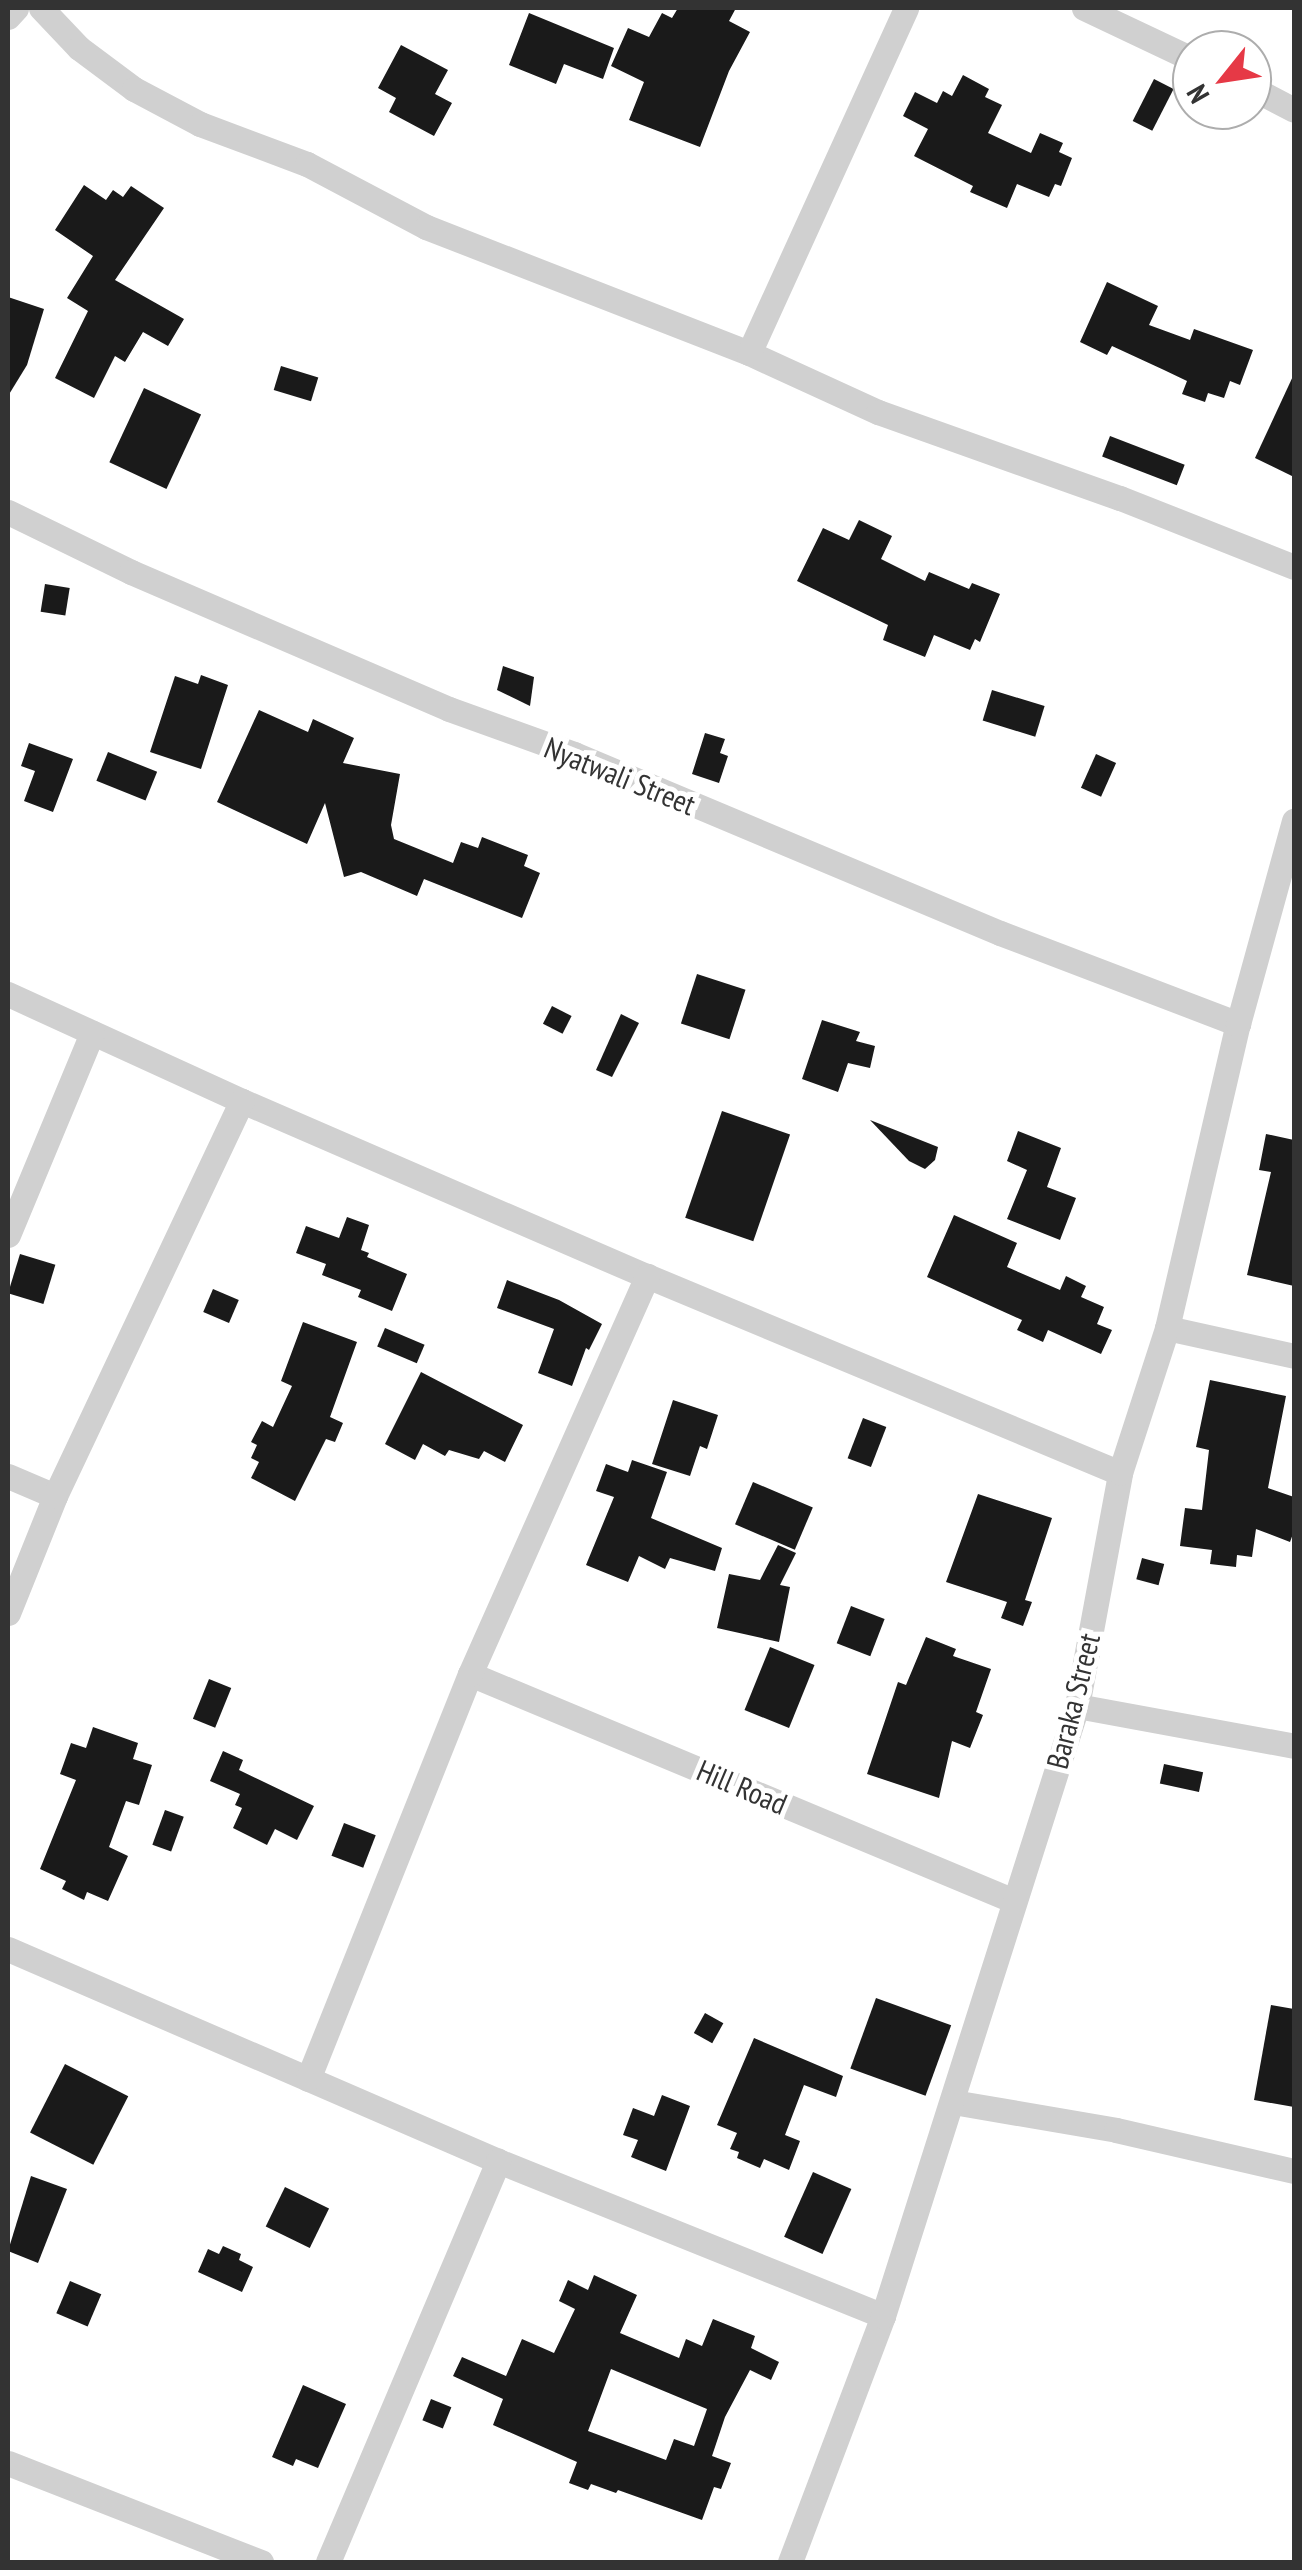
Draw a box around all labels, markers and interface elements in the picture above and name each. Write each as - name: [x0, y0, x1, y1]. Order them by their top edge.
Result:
- north arrow: [1172, 30, 1272, 130]
- text: N: [1178, 78, 1217, 110]
- street label: Nyatwali Street: [539, 729, 701, 823]
- street label: Baraka Street: [1039, 1629, 1107, 1773]
- street label: Hill Road: [692, 1752, 792, 1822]

